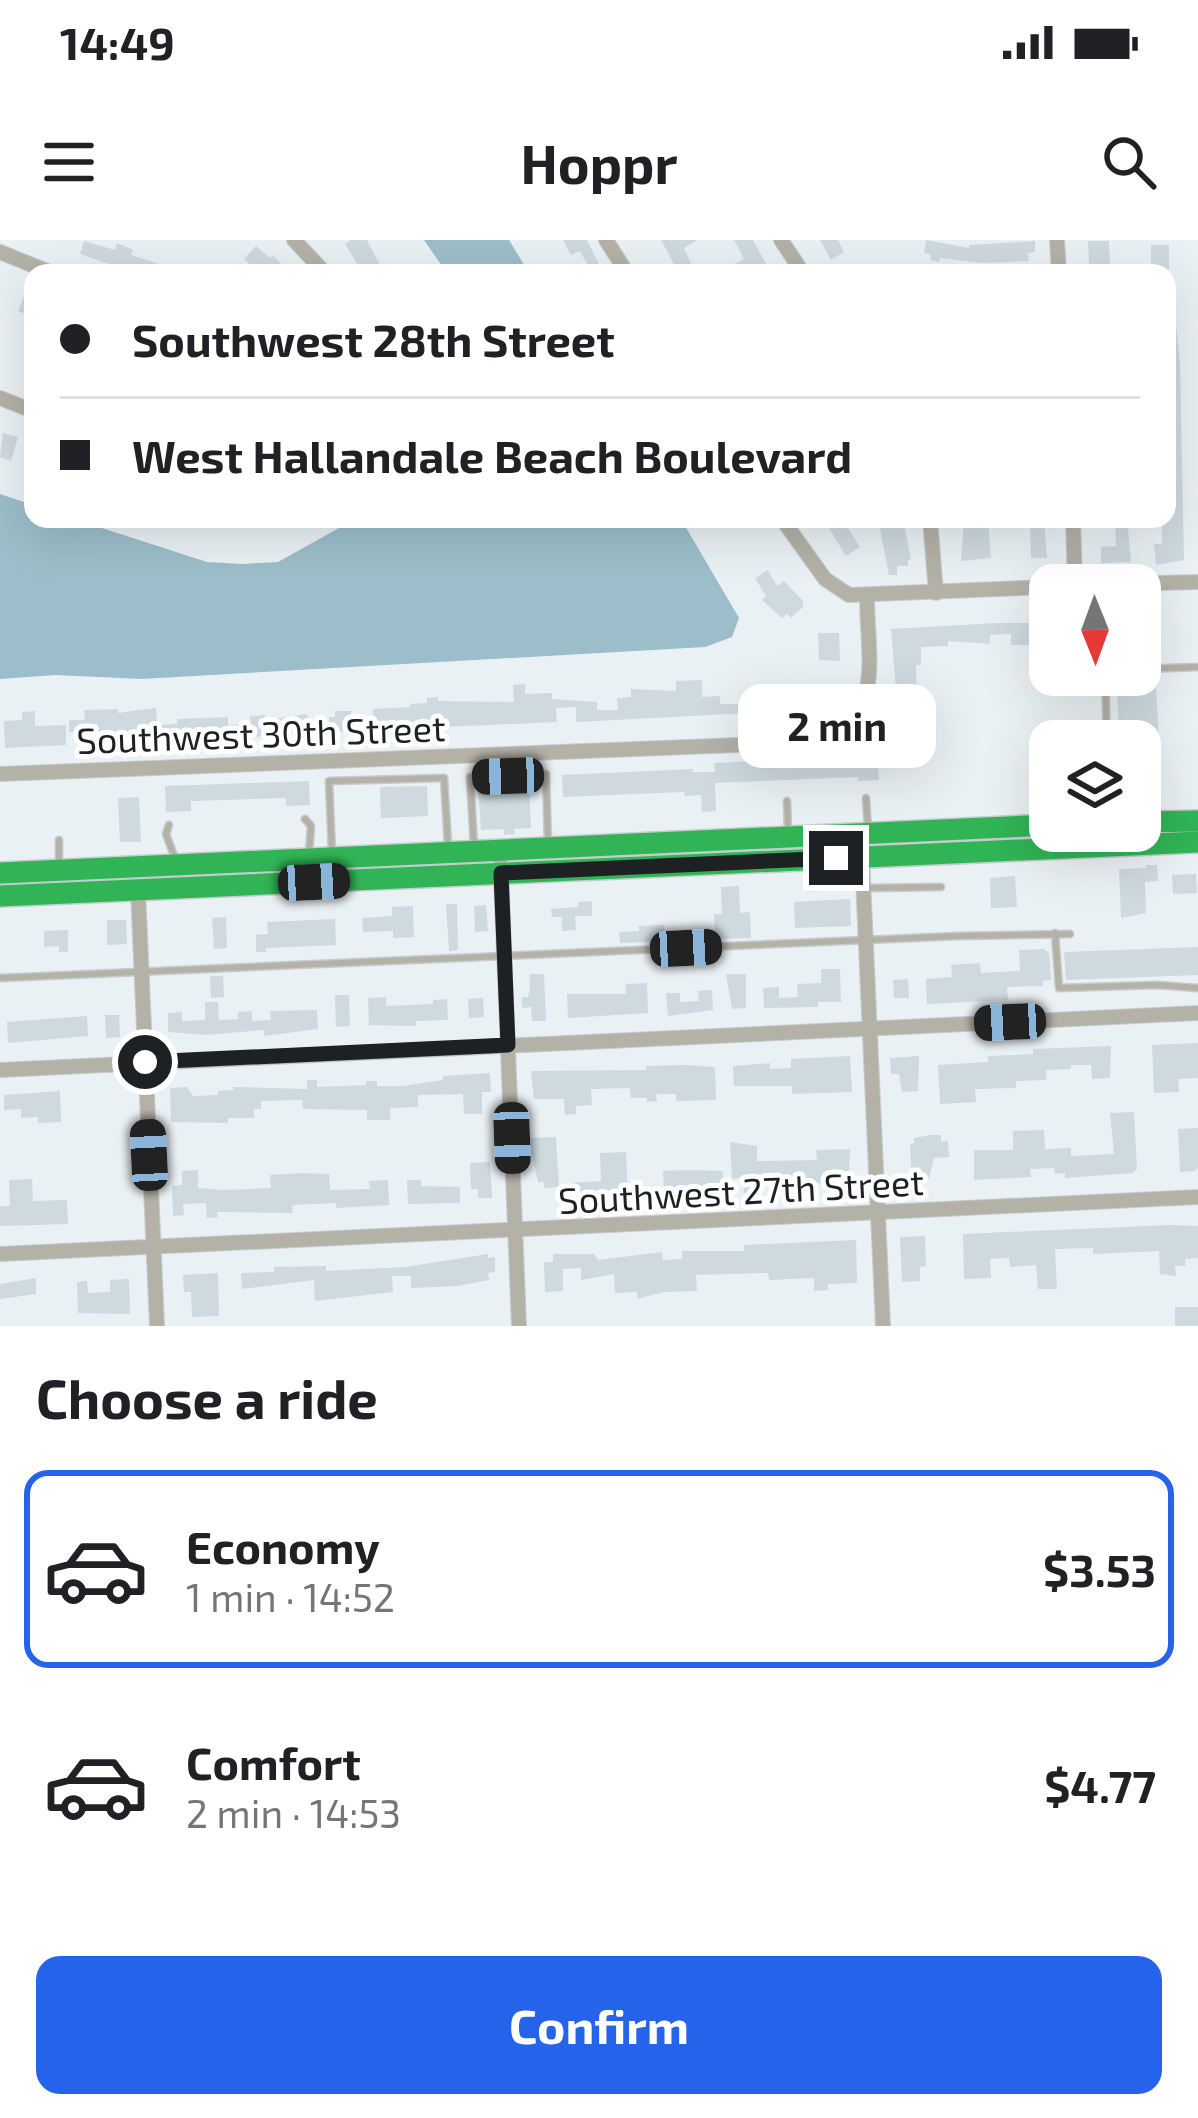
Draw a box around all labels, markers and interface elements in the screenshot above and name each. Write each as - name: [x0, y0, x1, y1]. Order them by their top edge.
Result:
- text: 14:49: [60, 15, 175, 69]
- icon: menu: [36, 129, 102, 195]
- icon: search: [1096, 129, 1162, 195]
- text: Hoppr: [520, 130, 678, 195]
- text: Southwest 28th Street: [132, 312, 615, 366]
- text: West Hallandale Beach Boulevard: [132, 428, 852, 482]
- north arrow: [1029, 564, 1161, 696]
- map controls: [1029, 564, 1161, 852]
- callout: 2 min: [737, 684, 935, 768]
- text: 2 min: [787, 702, 887, 749]
- street label: Southwest 30th Street: [76, 705, 446, 761]
- button: layers: [1029, 720, 1161, 852]
- car: [471, 757, 545, 795]
- route end: [809, 831, 863, 885]
- car: [277, 862, 351, 902]
- car: [649, 928, 723, 968]
- car: [973, 1002, 1047, 1042]
- route start: [118, 1035, 172, 1089]
- car: [493, 1101, 531, 1175]
- car: [129, 1118, 169, 1192]
- street label: Southwest 27th Street: [557, 1159, 925, 1221]
- text: Choose a ride: [36, 1365, 378, 1430]
- icon: car: [42, 1515, 150, 1623]
- text: Economy: [186, 1519, 380, 1573]
- text: $3.53: [1043, 1542, 1156, 1596]
- text: 1 min · 14:52: [186, 1573, 395, 1620]
- icon: car: [42, 1731, 150, 1839]
- text: Comfort: [186, 1735, 361, 1789]
- text: $4.77: [1044, 1758, 1156, 1812]
- text: 2 min · 14:53: [186, 1789, 401, 1836]
- button: Confirm: [36, 1956, 1162, 2094]

